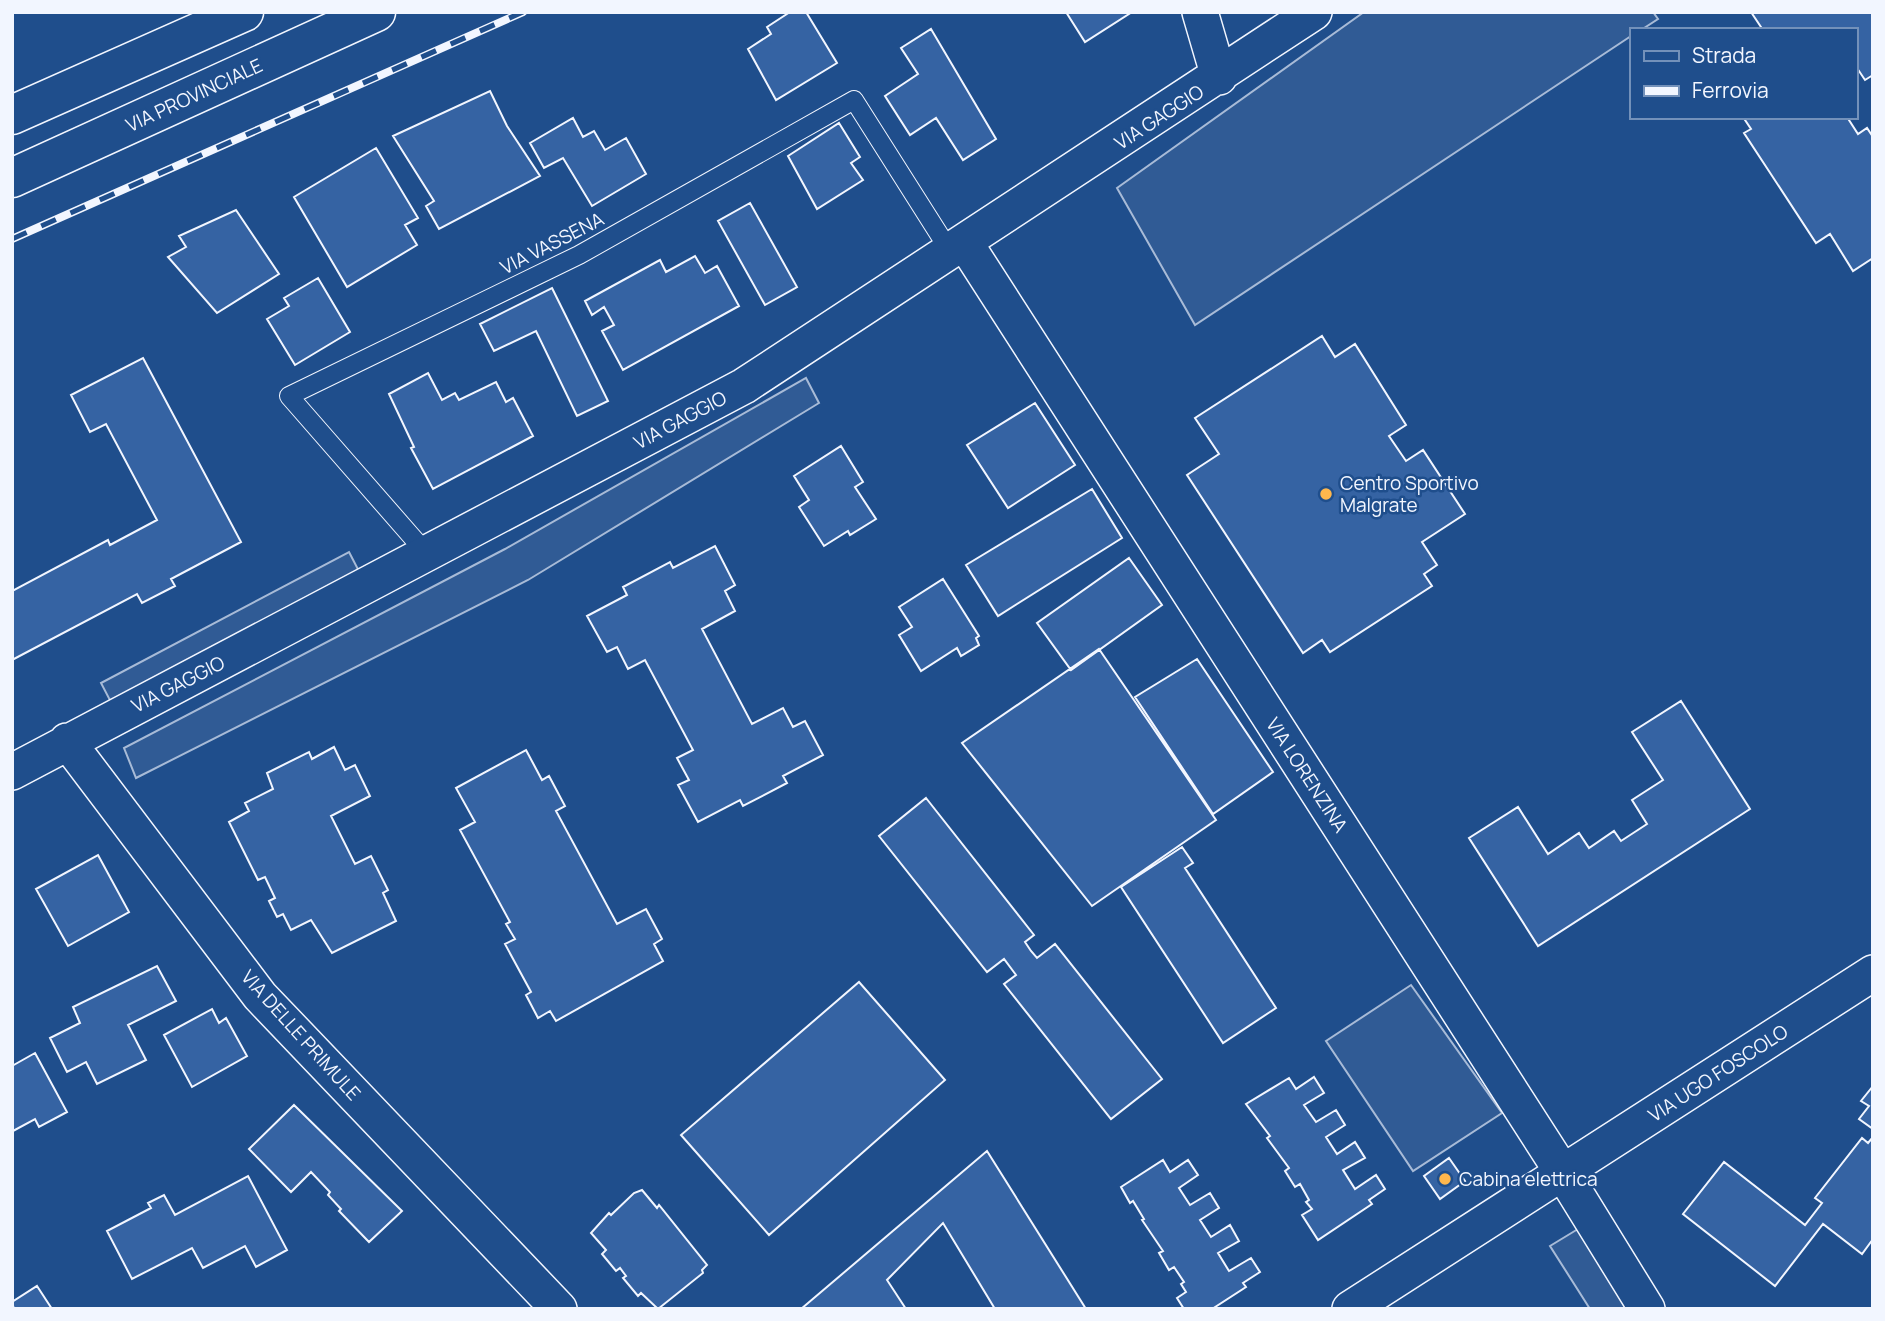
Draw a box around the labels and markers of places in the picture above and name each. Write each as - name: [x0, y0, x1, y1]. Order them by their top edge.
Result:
- place label: Centro Sportivo Malgrate: [1340, 470, 1479, 518]
- marker: Centro Sportivo Malgrate: [1318, 486, 1334, 502]
- place label: Cabina elettrica: [1459, 1166, 1598, 1192]
- marker: Cabina elettrica: [1437, 1171, 1453, 1187]

